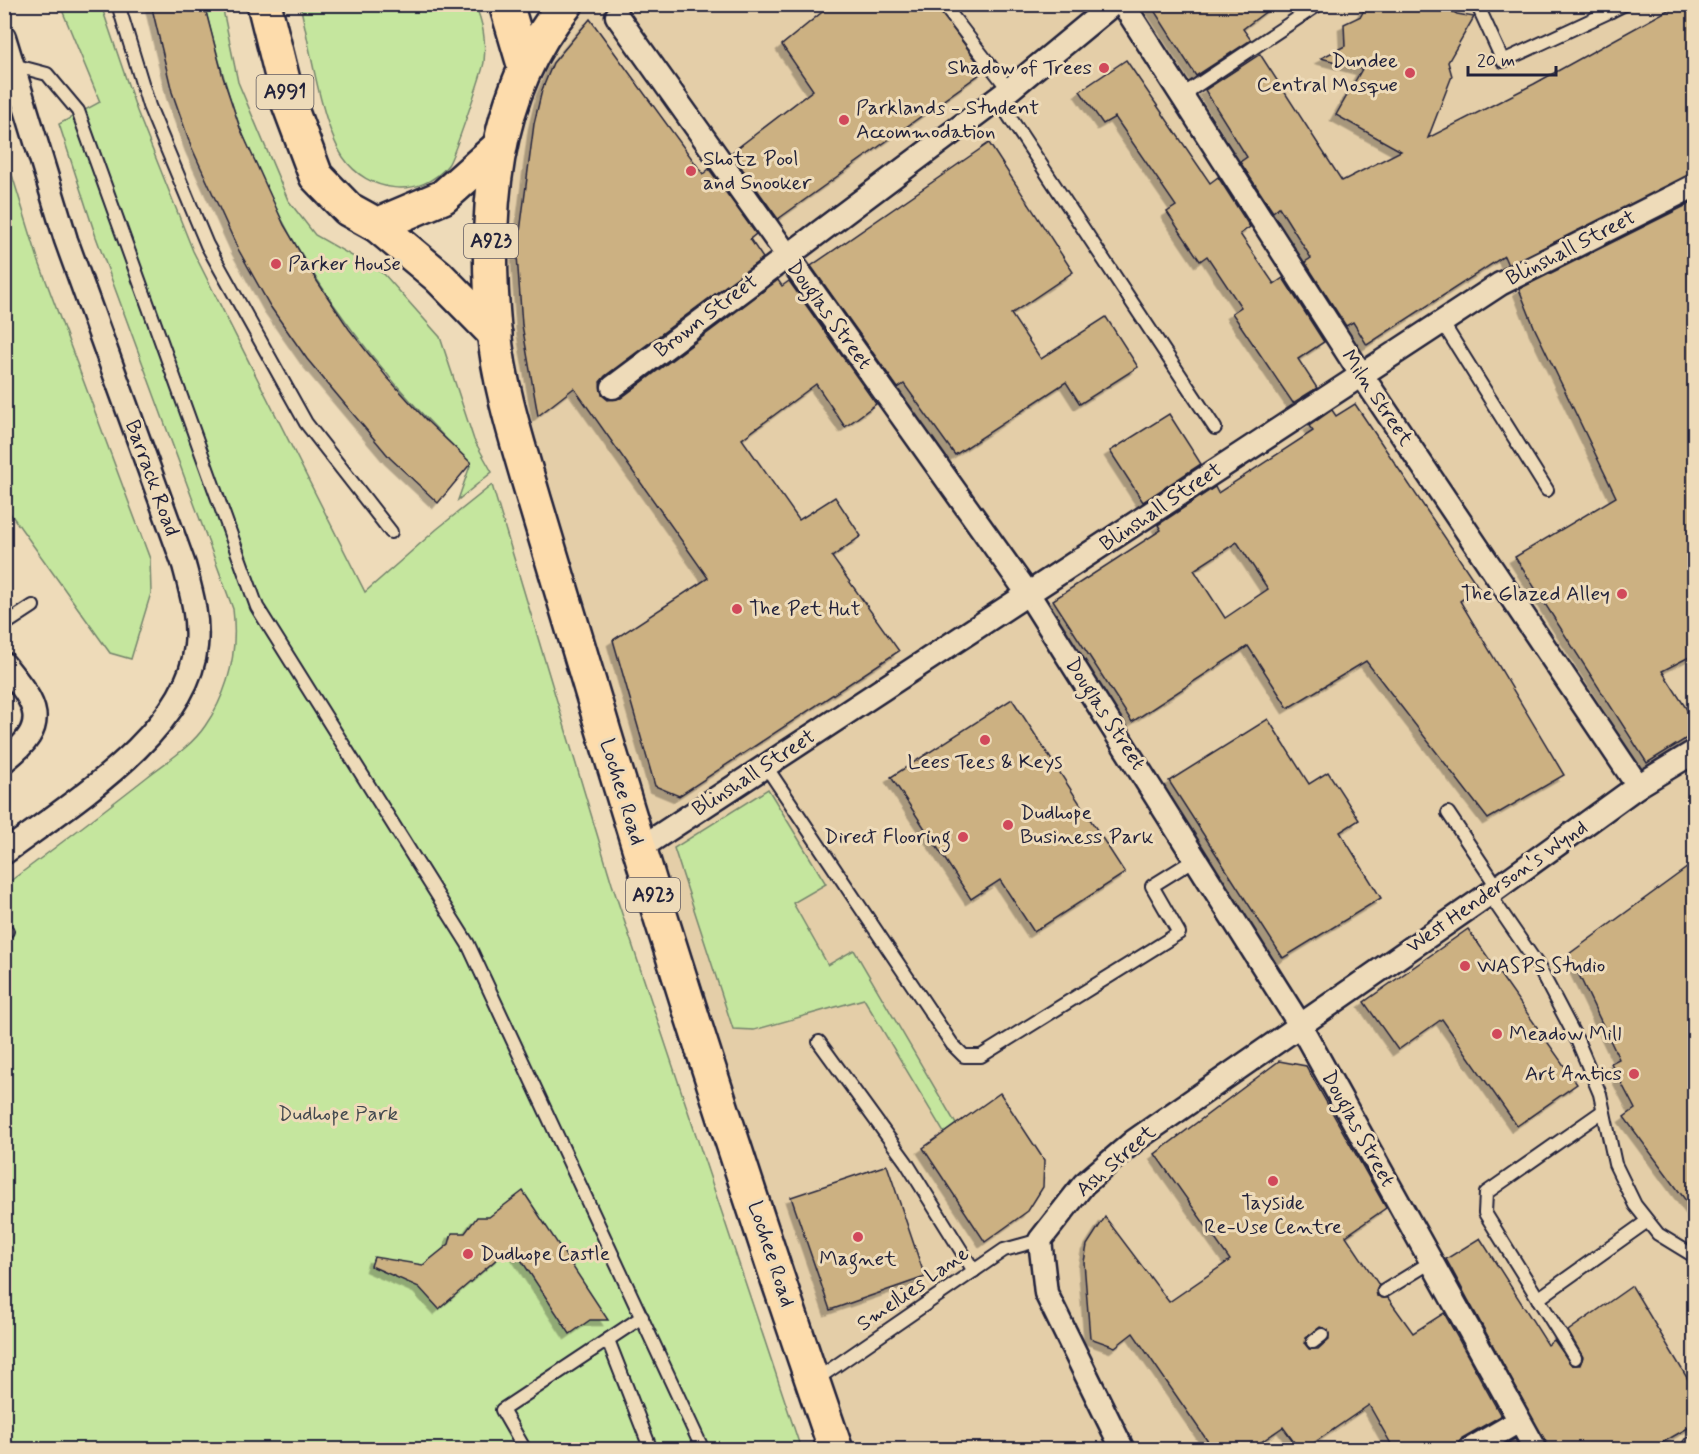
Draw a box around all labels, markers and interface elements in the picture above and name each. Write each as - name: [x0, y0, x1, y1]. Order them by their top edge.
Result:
- scale bar: [1468, 39, 1556, 77]
- place label: Dundee Central Mosque: [1256, 47, 1398, 99]
- text: 20 m: [1477, 49, 1515, 73]
- place label: Shadow of Trees: [947, 54, 1092, 82]
- marker: Shadow of Trees: [1097, 61, 1111, 75]
- marker: Dundee Central Mosque: [1403, 66, 1417, 80]
- road number: A991: [256, 75, 314, 109]
- place label: Parklands - Student Accommodation: [856, 94, 1039, 146]
- marker: Parklands - Student Accommodation: [837, 113, 851, 127]
- place label: Shotz Pool and Snooker: [703, 145, 812, 197]
- marker: Shotz Pool and Snooker: [684, 164, 698, 178]
- street label: Blinshall Street: [1502, 203, 1641, 293]
- road number: A923: [464, 224, 518, 258]
- place label: Parker House: [288, 250, 401, 278]
- street label: Douglas Street: [778, 255, 878, 377]
- marker: Parker House: [269, 257, 283, 271]
- street label: Brown Street: [648, 268, 764, 364]
- street label: Miln Street: [1334, 344, 1420, 452]
- street label: Barrack Road: [118, 416, 186, 540]
- street label: Blinshall Street: [1094, 456, 1228, 558]
- place label: The Glazed Alley: [1461, 580, 1610, 608]
- marker: The Glazed Alley: [1615, 587, 1629, 601]
- place label: The Pet Hut: [749, 595, 861, 623]
- marker: The Pet Hut: [730, 602, 744, 616]
- street label: Douglas Street: [1057, 652, 1152, 777]
- street label: Blinshall Street: [687, 723, 821, 823]
- marker: Lees Tees & Keys: [978, 733, 992, 747]
- street label: Lochee Road: [593, 735, 651, 849]
- place label: Lees Tees & Keys: [907, 748, 1063, 776]
- place label: Dudhope Business Park: [1020, 799, 1154, 851]
- street label: West Henderson's Wynd: [1401, 814, 1593, 960]
- marker: Dudhope Business Park: [1001, 818, 1015, 832]
- place label: Direct Flooring: [824, 823, 951, 853]
- marker: Direct Flooring: [956, 830, 970, 844]
- road number: A923: [626, 878, 680, 912]
- place label: WASPS Studio: [1477, 952, 1605, 980]
- marker: WASPS Studio: [1458, 959, 1472, 973]
- place label: Meadow Mill: [1509, 1020, 1621, 1048]
- marker: Meadow Mill: [1490, 1027, 1504, 1041]
- place label: Art Antics: [1525, 1060, 1622, 1088]
- street label: Douglas Street: [1313, 1066, 1402, 1193]
- marker: Art Antics: [1627, 1067, 1641, 1081]
- park label: Dudhope Park: [278, 1100, 398, 1128]
- street label: Ash Street: [1070, 1118, 1162, 1203]
- marker: Tayside Re-Use Centre: [1266, 1174, 1280, 1188]
- place label: Tayside Re-Use Centre: [1204, 1189, 1342, 1241]
- street label: Lochee Road: [741, 1198, 801, 1310]
- marker: Magnet: [851, 1230, 865, 1244]
- place label: Dudhope Castle: [480, 1240, 610, 1268]
- street label: Smellies Lane: [851, 1240, 975, 1338]
- place label: Magnet: [819, 1245, 897, 1275]
- marker: Dudhope Castle: [461, 1247, 475, 1261]

